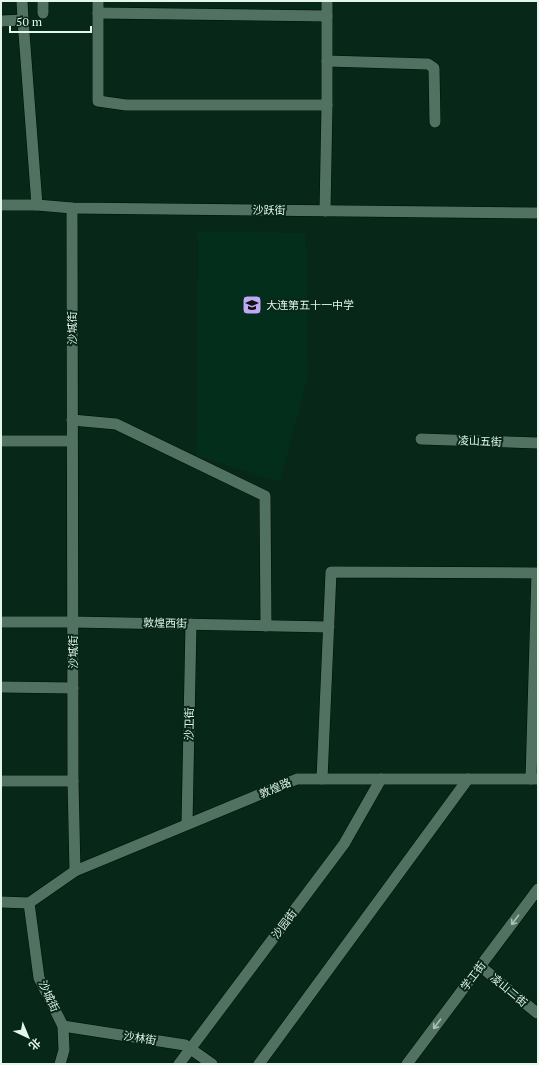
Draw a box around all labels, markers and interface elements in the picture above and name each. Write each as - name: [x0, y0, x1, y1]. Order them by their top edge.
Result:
- scale bar: [10, 8, 91, 34]
- text: 50 m: [16, 14, 43, 29]
- street label: 沙跃街: [252, 203, 286, 217]
- school or university icon: 大连第五十一中学: [241, 294, 263, 316]
- place label: 大连第五十一中学: [266, 298, 354, 312]
- street label: 沙城街: [65, 312, 79, 345]
- street label: 凌山五街: [458, 433, 502, 449]
- street label: 敦煌西街: [143, 616, 187, 630]
- street label: 沙城街: [66, 636, 80, 669]
- street label: 沙卫街: [182, 707, 196, 741]
- street label: 敦煌路: [257, 775, 293, 801]
- street label: 沙园街: [268, 907, 300, 941]
- one-way arrow: [510, 915, 519, 926]
- street label: 学工街: [457, 959, 489, 993]
- street label: 凌山二街: [488, 970, 530, 1010]
- street label: 沙城街: [36, 978, 62, 1014]
- north arrow: [8, 1017, 48, 1057]
- one-way arrow: [433, 1019, 441, 1030]
- street label: 沙林街: [123, 1029, 157, 1047]
- text: 北: [26, 1035, 44, 1053]

